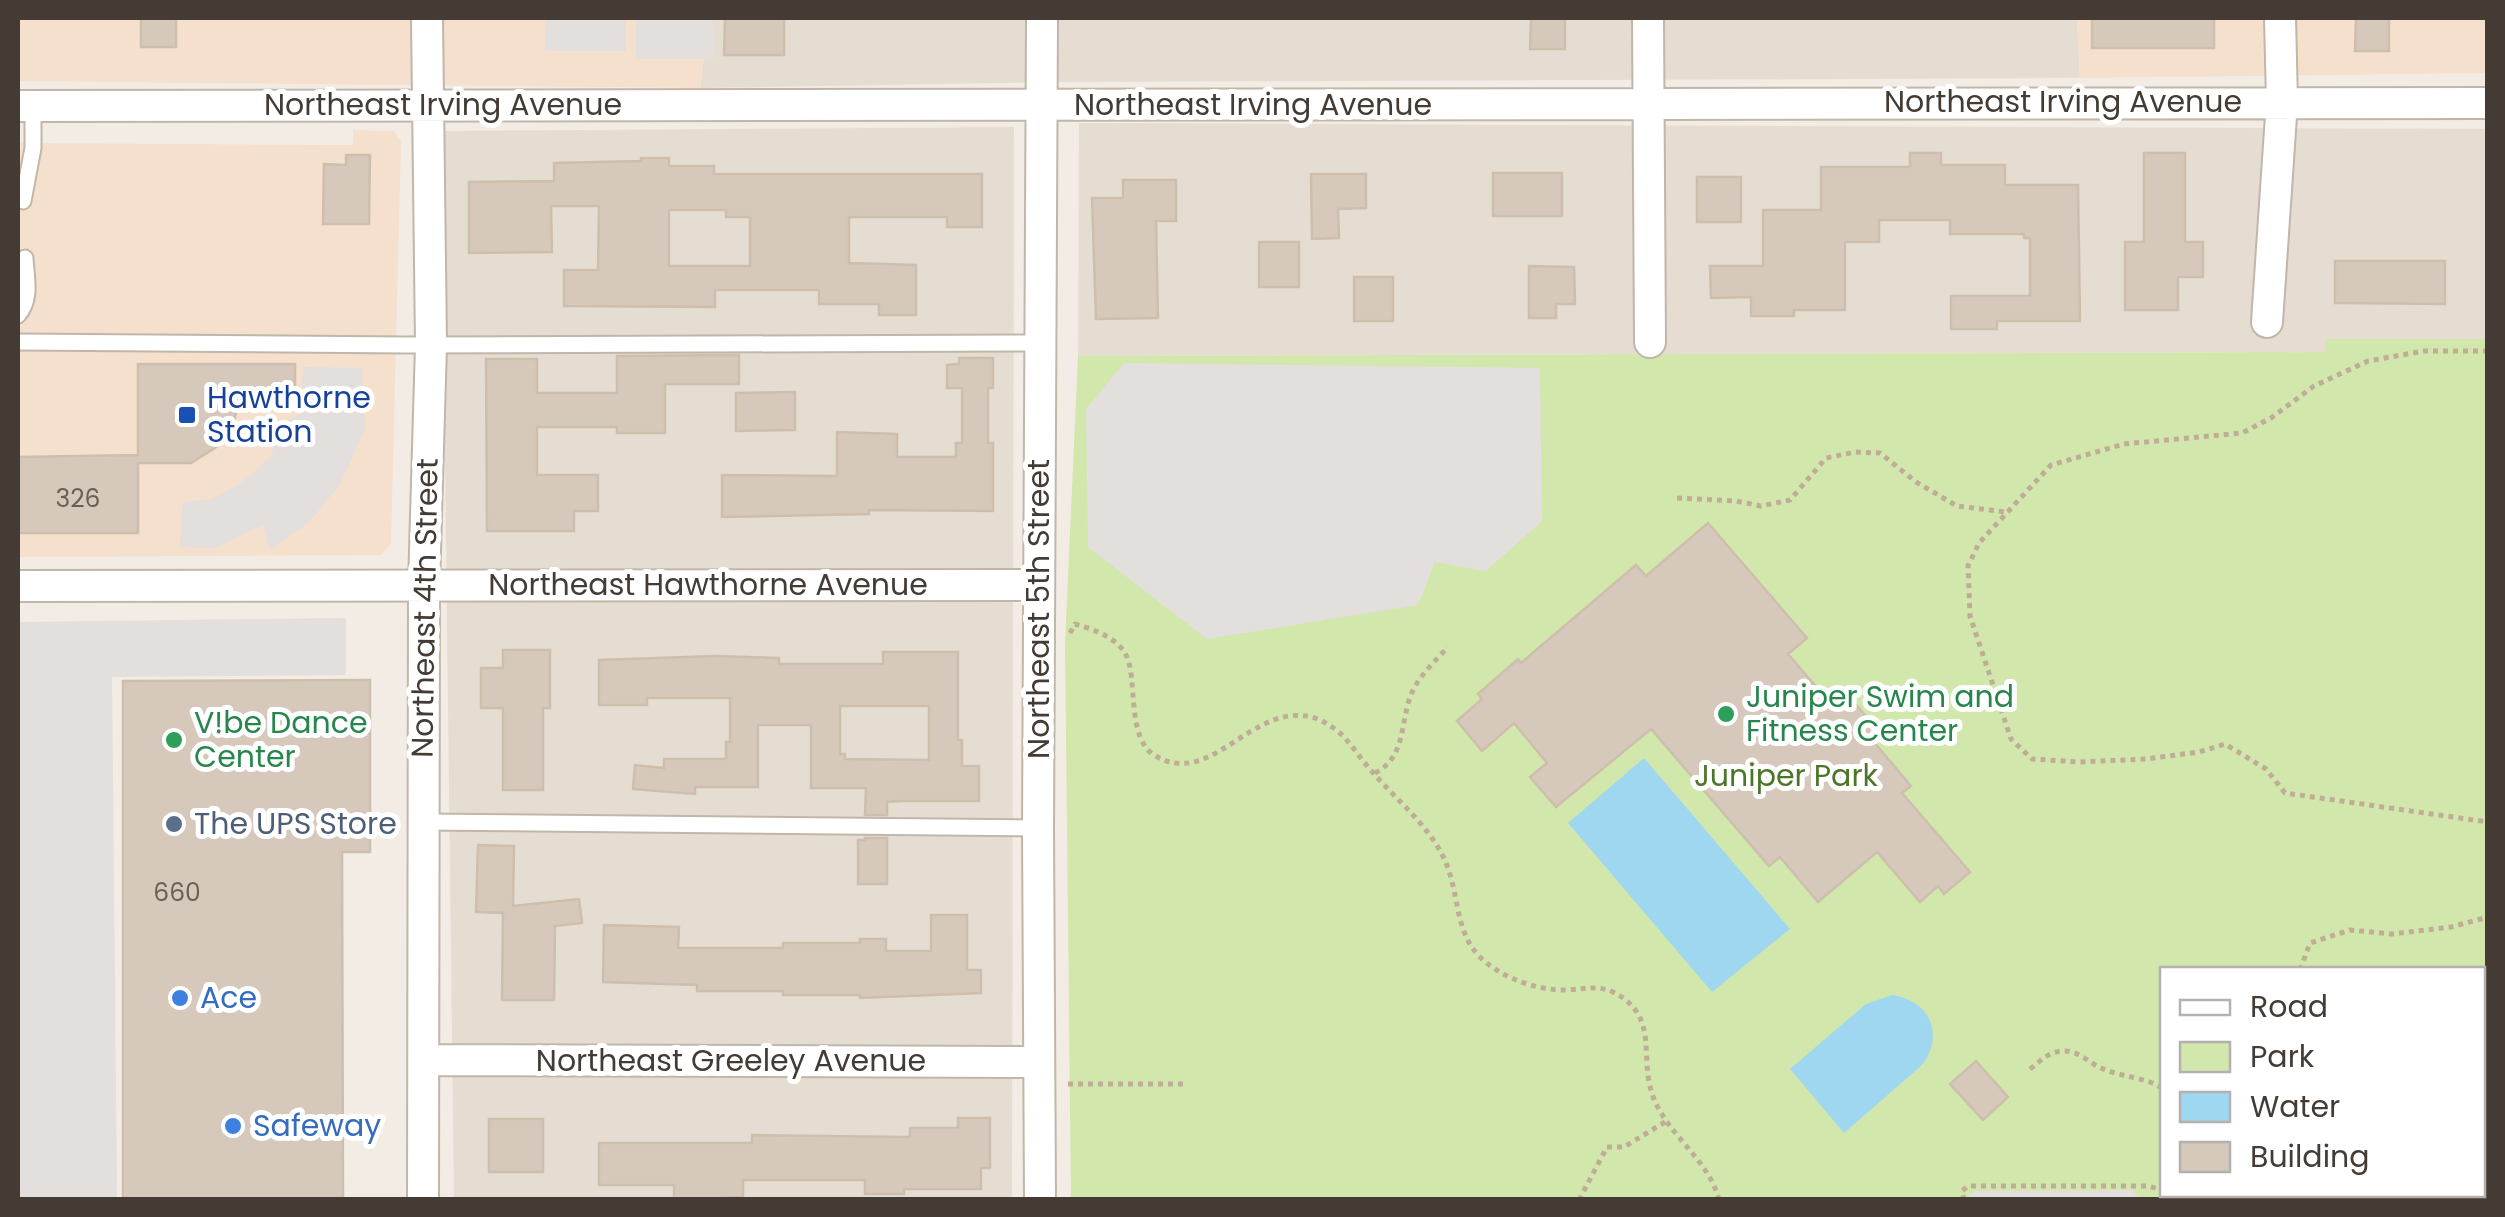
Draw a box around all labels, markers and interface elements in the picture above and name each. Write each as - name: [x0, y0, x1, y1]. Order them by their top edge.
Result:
- street label: Northeast Irving Avenue: [1884, 80, 2242, 123]
- street label: Northeast Irving Avenue: [264, 83, 622, 126]
- street label: Northeast Irving Avenue: [1074, 83, 1432, 126]
- place label: Hawthorne Station: [207, 376, 371, 453]
- marker: Hawthorne Station: [176, 404, 198, 426]
- street label: Northeast 4th Street: [400, 458, 449, 758]
- street label: Northeast 5th Street: [1017, 459, 1060, 759]
- house number: 326: [56, 481, 100, 516]
- street label: Northeast Hawthorne Avenue: [488, 563, 928, 606]
- place label: Juniper Swim and Fitness Center: [1746, 675, 2014, 752]
- place label: V!be Dance Center: [194, 701, 368, 778]
- marker: Juniper Swim and Fitness Center: [1715, 703, 1737, 725]
- marker: V!be Dance Center: [163, 729, 185, 751]
- park label: Juniper Park: [1694, 754, 1879, 797]
- place label: The UPS Store: [194, 802, 397, 845]
- marker: The UPS Store: [163, 813, 185, 835]
- house number: 660: [153, 875, 201, 910]
- legend: [2160, 967, 2485, 1197]
- place label: Ace: [200, 976, 257, 1019]
- text: Road: [2250, 985, 2328, 1028]
- marker: Ace: [169, 987, 191, 1009]
- text: Park: [2250, 1035, 2315, 1078]
- street label: Northeast Greeley Avenue: [536, 1039, 926, 1082]
- text: Water: [2250, 1085, 2340, 1128]
- place label: Safeway: [253, 1104, 381, 1147]
- marker: Safeway: [222, 1115, 244, 1137]
- text: Building: [2250, 1135, 2370, 1178]

